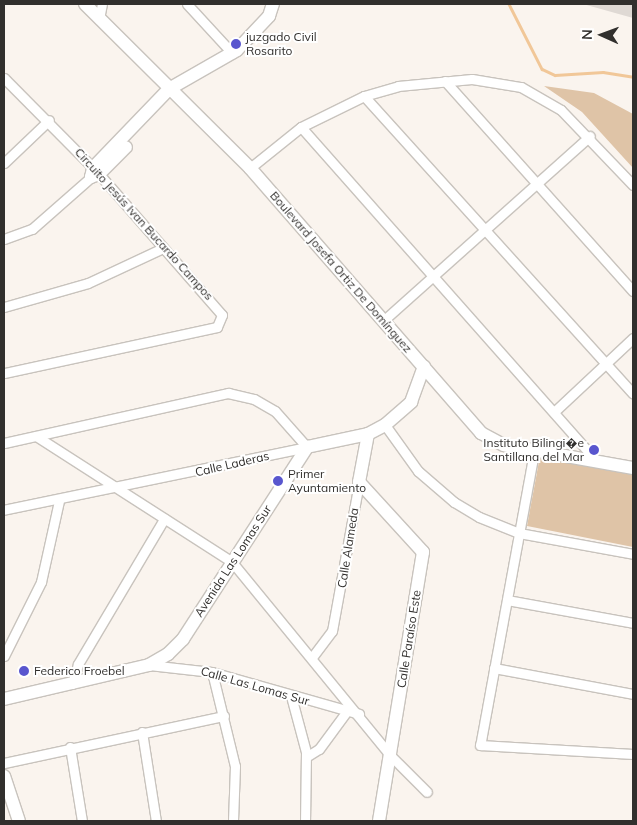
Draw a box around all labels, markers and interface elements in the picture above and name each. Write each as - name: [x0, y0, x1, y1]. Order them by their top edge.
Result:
- north arrow: [577, 10, 627, 60]
- text: N: [578, 29, 596, 40]
- place label: juzgado Civil Rosarito: [246, 30, 317, 58]
- marker: juzgado Civil Rosarito: [230, 38, 242, 50]
- street label: Circuito Jesús Ivan Bucardo Campos: [72, 145, 216, 303]
- street label: Boulevard Josefa Ortiz De Domínguez: [267, 188, 415, 356]
- place label: Instituto Bilingi�e Santillana del Mar: [483, 436, 584, 464]
- marker: Instituto Bilingi�e Santillana del Mar: [588, 444, 600, 456]
- street label: Calle Laderas: [194, 448, 270, 480]
- place label: Primer Ayuntamiento: [288, 467, 366, 495]
- marker: Primer Ayuntamiento: [272, 475, 284, 487]
- street label: Avenida Las Lomas Sur: [191, 502, 275, 620]
- street label: Calle Alameda: [335, 507, 361, 589]
- street label: Calle Paraíso Este: [394, 589, 424, 689]
- place label: Federico Froebel: [34, 664, 125, 678]
- street label: Calle Las Lomas Sur: [199, 664, 311, 708]
- marker: Federico Froebel: [18, 665, 30, 677]

